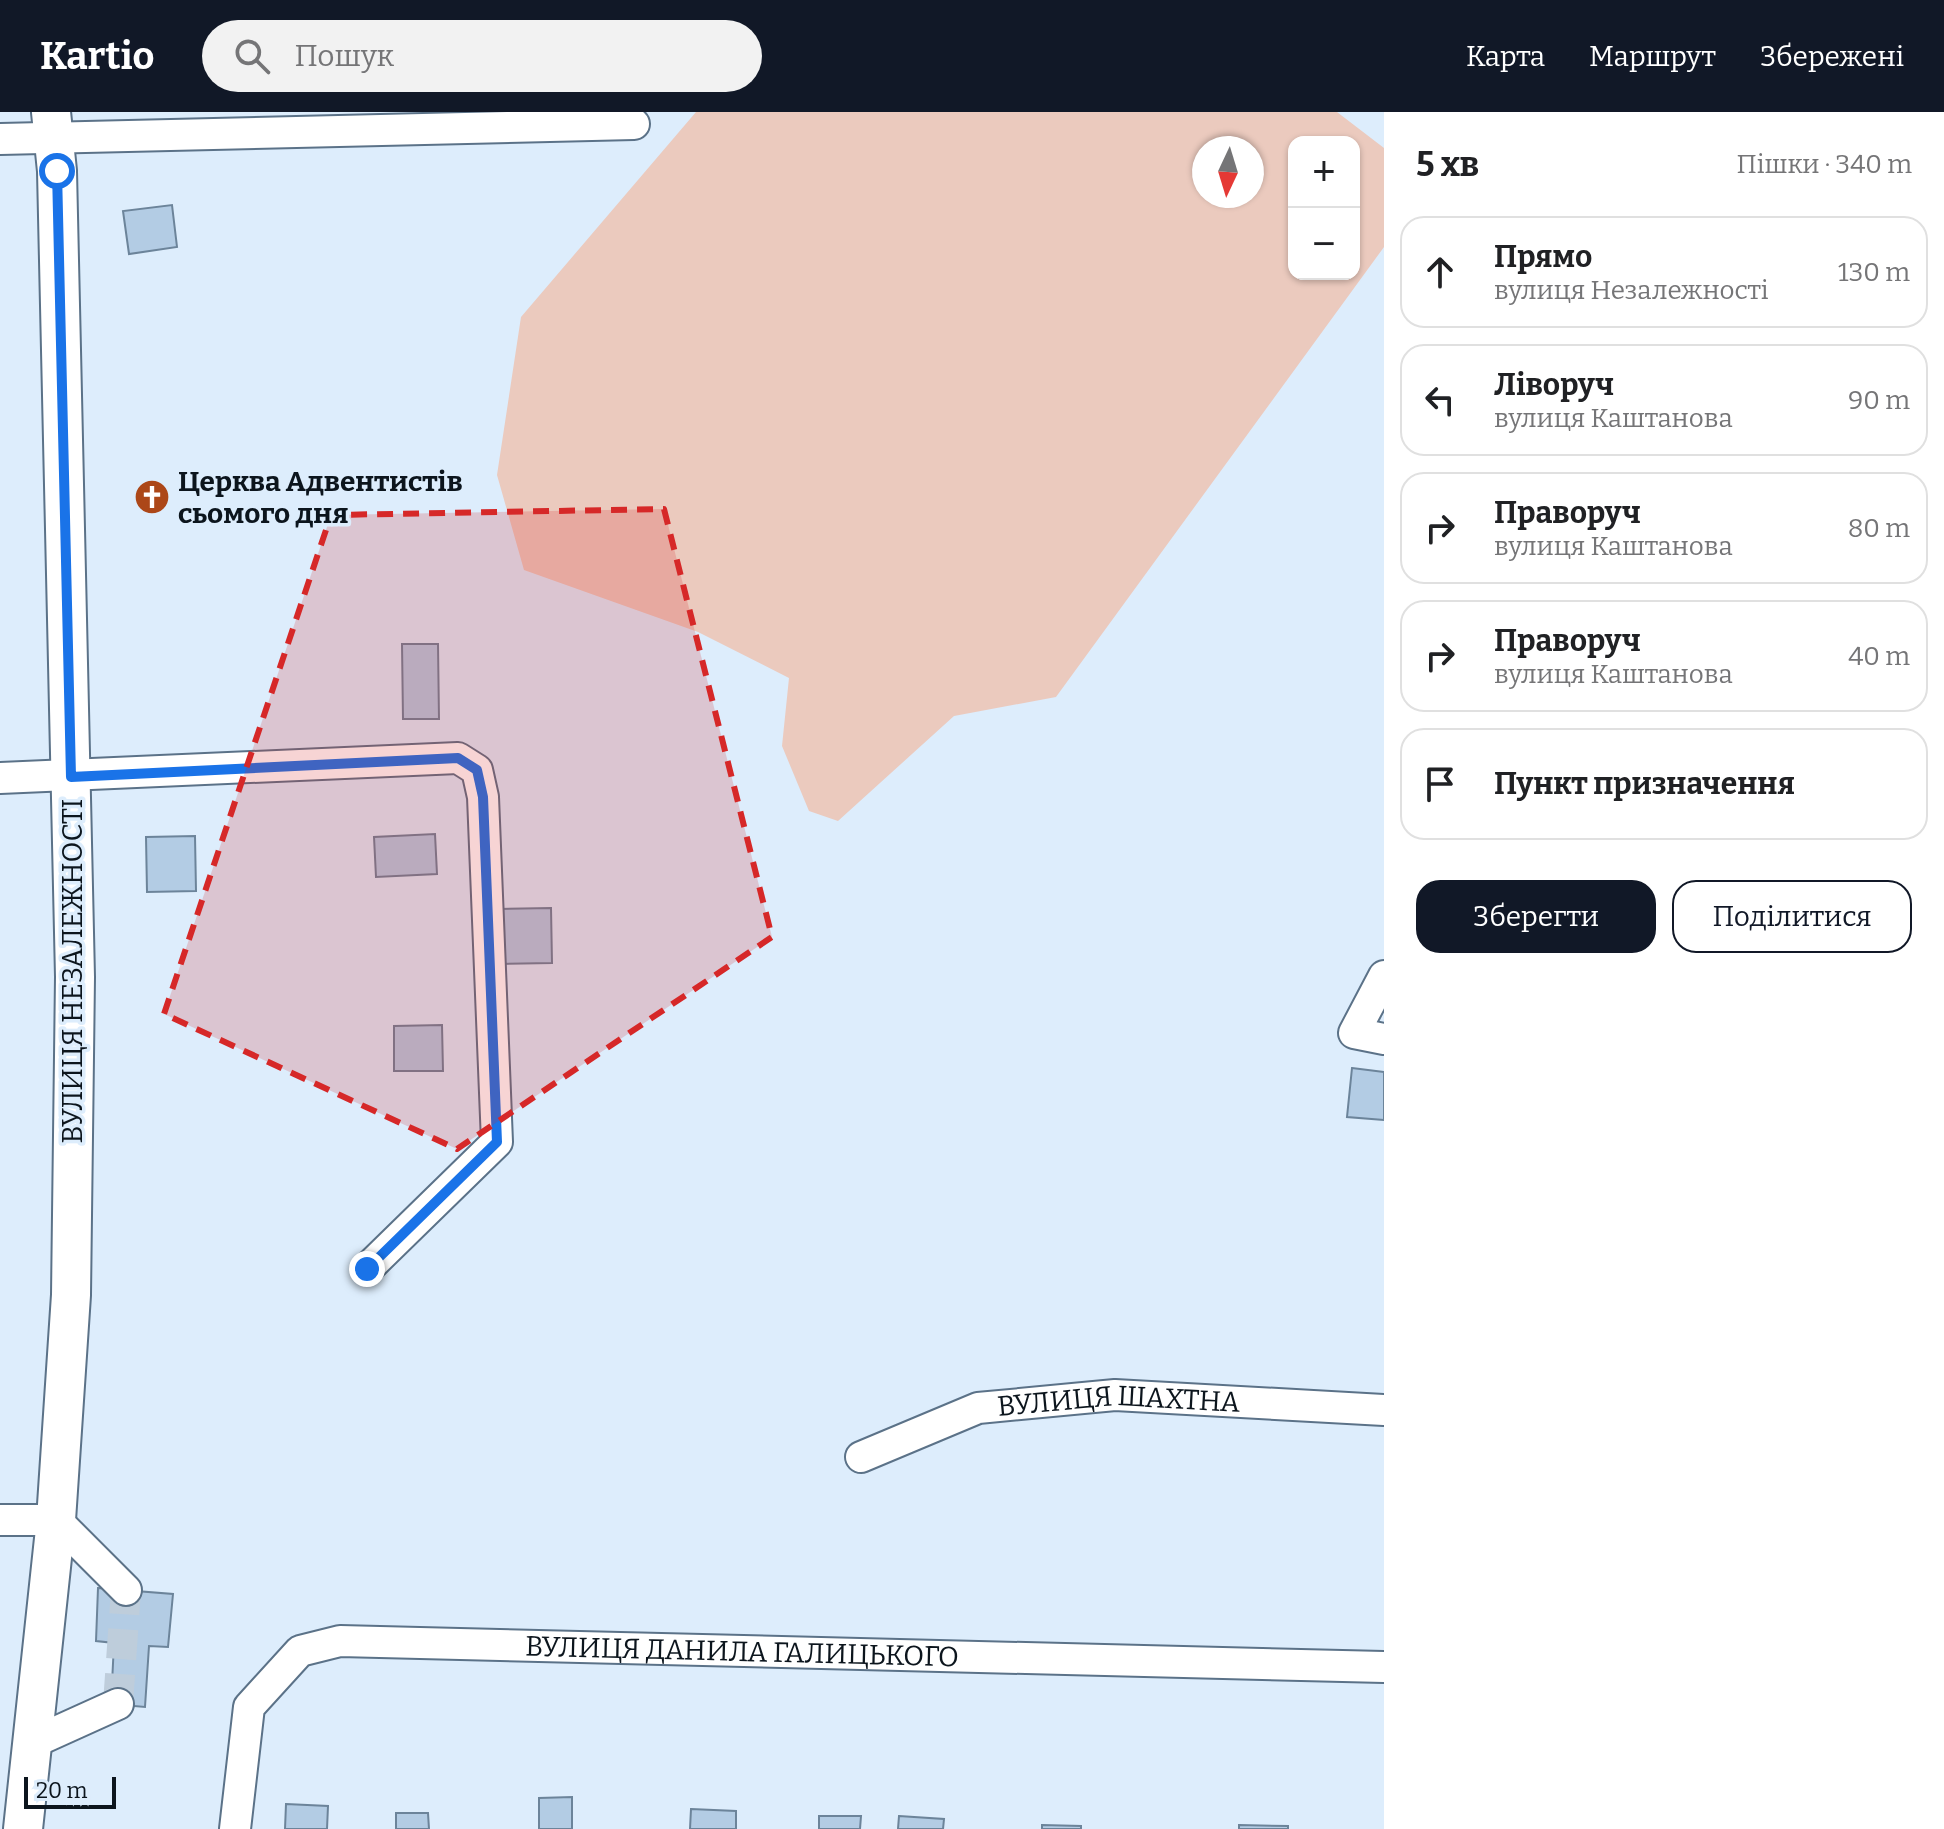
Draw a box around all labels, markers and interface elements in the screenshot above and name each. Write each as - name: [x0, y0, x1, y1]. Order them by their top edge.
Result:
- search box: [202, 20, 762, 92]
- text: Kartio: [40, 33, 154, 79]
- icon: search: [230, 34, 274, 78]
- text: Пошук: [294, 38, 394, 74]
- text: Карта: [1466, 40, 1545, 73]
- text: Маршрут: [1589, 40, 1716, 73]
- text: Збережені: [1760, 40, 1904, 73]
- north arrow: [1192, 136, 1264, 208]
- map controls: [1288, 136, 1360, 280]
- button: +: [1288, 136, 1360, 208]
- text: 5 хв: [1416, 144, 1479, 185]
- text: Пішки · 340 m: [1736, 149, 1912, 180]
- route start: [39, 153, 75, 189]
- button: −: [1288, 208, 1360, 280]
- text: Прямо: [1494, 239, 1592, 275]
- icon: ahead: [1418, 250, 1462, 294]
- text: 130 m: [1838, 257, 1910, 288]
- text: вулиця Незалежності: [1494, 275, 1768, 306]
- text: Ліворуч: [1494, 367, 1614, 403]
- icon: left: [1418, 378, 1462, 422]
- text: 90 m: [1848, 385, 1910, 416]
- text: вулиця Каштанова: [1494, 403, 1733, 434]
- place label: Церква Адвентистів сьомого дня: [178, 465, 463, 530]
- church icon: Церква Адвентистів сьомого дня: [133, 478, 171, 516]
- text: Праворуч: [1494, 495, 1641, 531]
- icon: right: [1418, 506, 1462, 550]
- text: 80 m: [1848, 513, 1910, 544]
- text: вулиця Каштанова: [1494, 531, 1733, 562]
- text: Праворуч: [1494, 623, 1641, 659]
- icon: right: [1418, 634, 1462, 678]
- text: 40 m: [1848, 641, 1910, 672]
- text: вулиця Каштанова: [1494, 659, 1733, 690]
- icon: arrive: [1418, 762, 1462, 806]
- text: Пункт призначення: [1494, 766, 1795, 802]
- street label: ВУЛИЦЯ НЕЗАЛЕЖНОСТІ: [56, 799, 89, 1143]
- button: Зберегти: [1416, 880, 1656, 953]
- button: Поділитися: [1672, 880, 1912, 953]
- route end: [349, 1251, 385, 1287]
- street label: ВУЛИЦЯ ШАХТНА: [996, 1379, 1241, 1423]
- street label: ВУЛИЦЯ ДАНИЛА ГАЛИЦЬКОГО: [525, 1630, 959, 1673]
- scale bar: [24, 1773, 116, 1809]
- text: 20 m: [36, 1777, 87, 1804]

